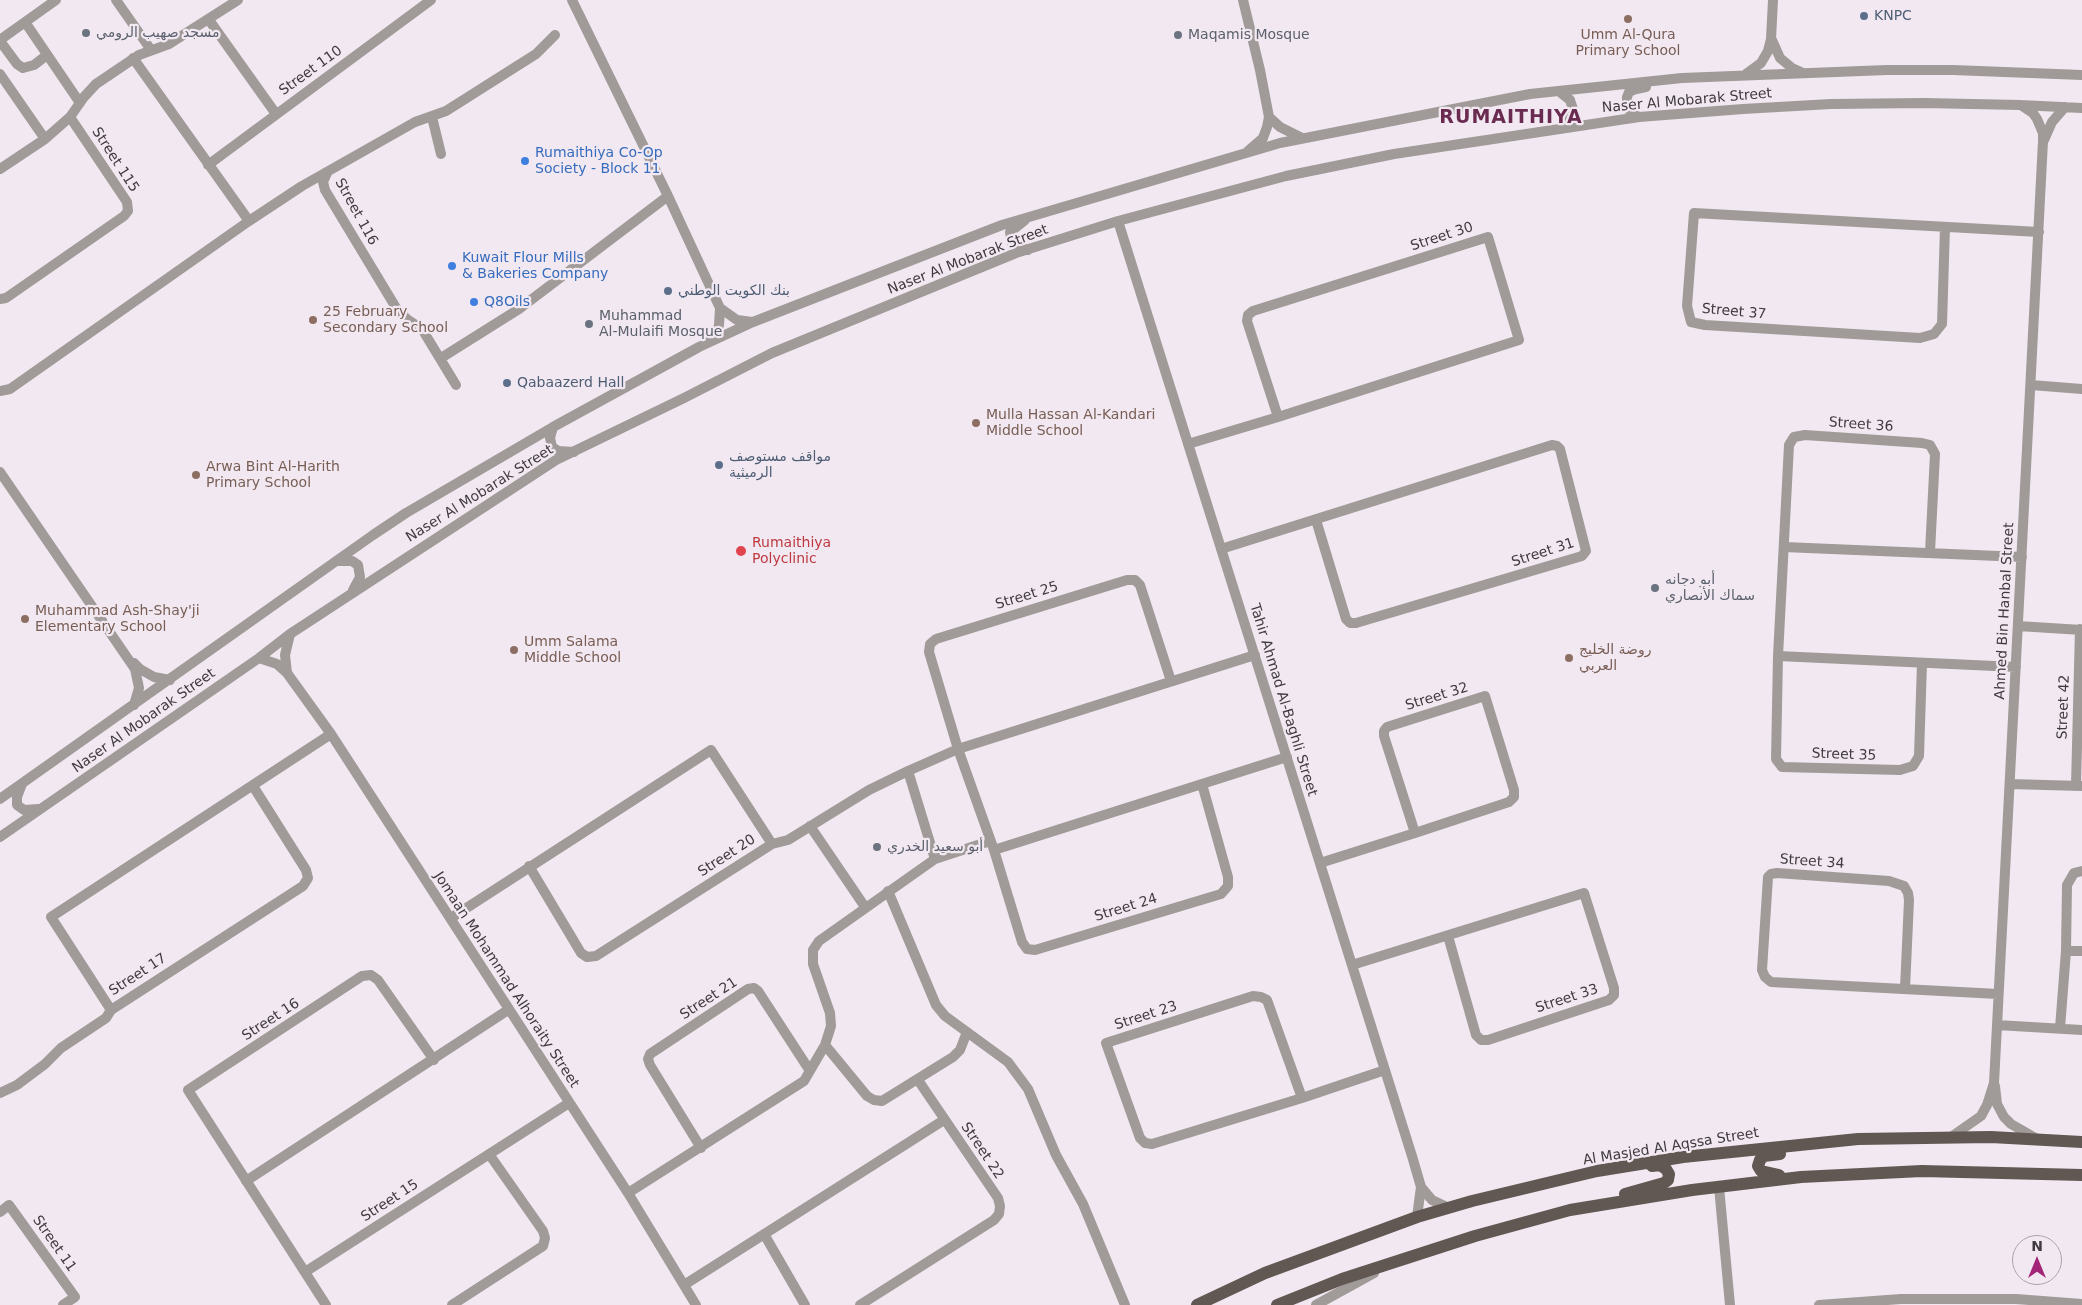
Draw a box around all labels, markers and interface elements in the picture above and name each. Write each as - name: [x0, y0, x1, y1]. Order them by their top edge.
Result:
- place label: KNPC: [1874, 8, 1912, 24]
- marker: KNPC: [1858, 10, 1870, 22]
- marker: Umm Al-Qura Primary School: [1622, 13, 1634, 25]
- place label: مسجد صهيب الرومي: [96, 25, 219, 41]
- marker: مسجد صهيب الرومي: [80, 27, 92, 39]
- place label: Maqamis Mosque: [1188, 27, 1310, 43]
- place label: Umm Al-Qura Primary School: [1575, 27, 1681, 59]
- marker: Maqamis Mosque: [1172, 29, 1184, 41]
- street label: Street 110: [276, 43, 346, 99]
- street label: Naser Al Mobarak Street: [1601, 85, 1773, 117]
- district label: RUMAITHIYA: [1438, 107, 1584, 129]
- street label: Street 115: [88, 125, 142, 195]
- place label: Rumaithiya Co-Op Society - Block 11: [535, 145, 663, 178]
- marker: Rumaithiya Co-Op Society - Block 11: [519, 155, 531, 167]
- street label: Street 116: [331, 176, 381, 248]
- street label: Street 30: [1409, 219, 1475, 255]
- street label: Naser Al Mobarak Street: [885, 222, 1051, 298]
- place label: Kuwait Flour Mills & Bakeries Company: [462, 250, 608, 282]
- marker: Kuwait Flour Mills & Bakeries Company: [446, 260, 458, 272]
- place label: بنك الكويت الوطني: [678, 283, 790, 299]
- marker: بنك الكويت الوطني: [662, 285, 674, 297]
- place label: Q8Oils: [484, 294, 530, 310]
- marker: Q8Oils: [468, 296, 480, 308]
- street label: Street 37: [1701, 301, 1767, 323]
- place label: 25 February Secondary School: [323, 304, 448, 336]
- place label: Muhammad Al-Mulaifi Mosque: [599, 308, 722, 341]
- marker: 25 February Secondary School: [307, 314, 319, 326]
- marker: Muhammad Al-Mulaifi Mosque: [583, 318, 595, 330]
- place label: Qabaazerd Hall: [517, 375, 624, 391]
- marker: Qabaazerd Hall: [501, 377, 513, 389]
- place label: Mulla Hassan Al-Kandari Middle School: [986, 407, 1155, 440]
- street label: Street 36: [1828, 414, 1894, 436]
- marker: Mulla Hassan Al-Kandari Middle School: [970, 417, 982, 429]
- street label: Naser Al Mobarak Street: [403, 442, 557, 546]
- place label: مواقف مستوصف الرميثية: [729, 449, 831, 482]
- place label: Arwa Bint Al-Harith Primary School: [206, 459, 340, 492]
- marker: مواقف مستوصف الرميثية: [713, 459, 725, 471]
- marker: Arwa Bint Al-Harith Primary School: [190, 469, 202, 481]
- street label: Ahmed Bin Hanbal Street: [1992, 522, 2018, 700]
- place label: Rumaithiya Polyclinic: [752, 535, 831, 568]
- street label: Street 31: [1510, 535, 1576, 571]
- marker: Rumaithiya Polyclinic: [734, 544, 748, 558]
- place label: أبو دجانه سماك الأنصاري: [1665, 572, 1755, 604]
- street label: Street 25: [994, 578, 1060, 614]
- marker: أبو دجانه سماك الأنصاري: [1649, 582, 1661, 594]
- street label: Tahir Ahmad Al-Baghli Street: [1246, 602, 1320, 798]
- place label: Muhammad Ash-Shay'ji Elementary School: [35, 603, 200, 636]
- marker: Muhammad Ash-Shay'ji Elementary School: [19, 613, 31, 625]
- place label: Umm Salama Middle School: [524, 634, 621, 666]
- place label: روضة الخليج العربي: [1579, 642, 1651, 674]
- marker: Umm Salama Middle School: [508, 644, 520, 656]
- marker: روضة الخليج العربي: [1563, 652, 1575, 664]
- street label: Naser Al Mobarak Street: [69, 665, 219, 777]
- street label: Street 42: [2054, 674, 2074, 740]
- street label: Street 32: [1404, 679, 1470, 715]
- street label: Street 35: [1811, 745, 1877, 765]
- street label: Street 20: [695, 831, 759, 881]
- place label: أبو سعيد الخدري: [887, 839, 983, 855]
- marker: أبو سعيد الخدري: [871, 841, 883, 853]
- street label: Street 34: [1779, 851, 1845, 873]
- street label: Jomaan Mohammad Alhoraity Street: [430, 869, 582, 1091]
- street label: Street 24: [1093, 890, 1159, 926]
- street label: Street 17: [106, 950, 170, 1000]
- street label: Street 21: [677, 974, 741, 1024]
- street label: Street 33: [1534, 981, 1600, 1017]
- street label: Street 16: [239, 995, 303, 1045]
- street label: Street 23: [1113, 998, 1179, 1034]
- street label: Street 22: [957, 1119, 1007, 1183]
- street label: Al Masjed Al Aqssa Street: [1582, 1125, 1760, 1169]
- street label: Street 15: [358, 1176, 422, 1226]
- street label: Street 11: [29, 1213, 79, 1275]
- north arrow: [2012, 1235, 2062, 1285]
- text: N: [2031, 1238, 2043, 1254]

